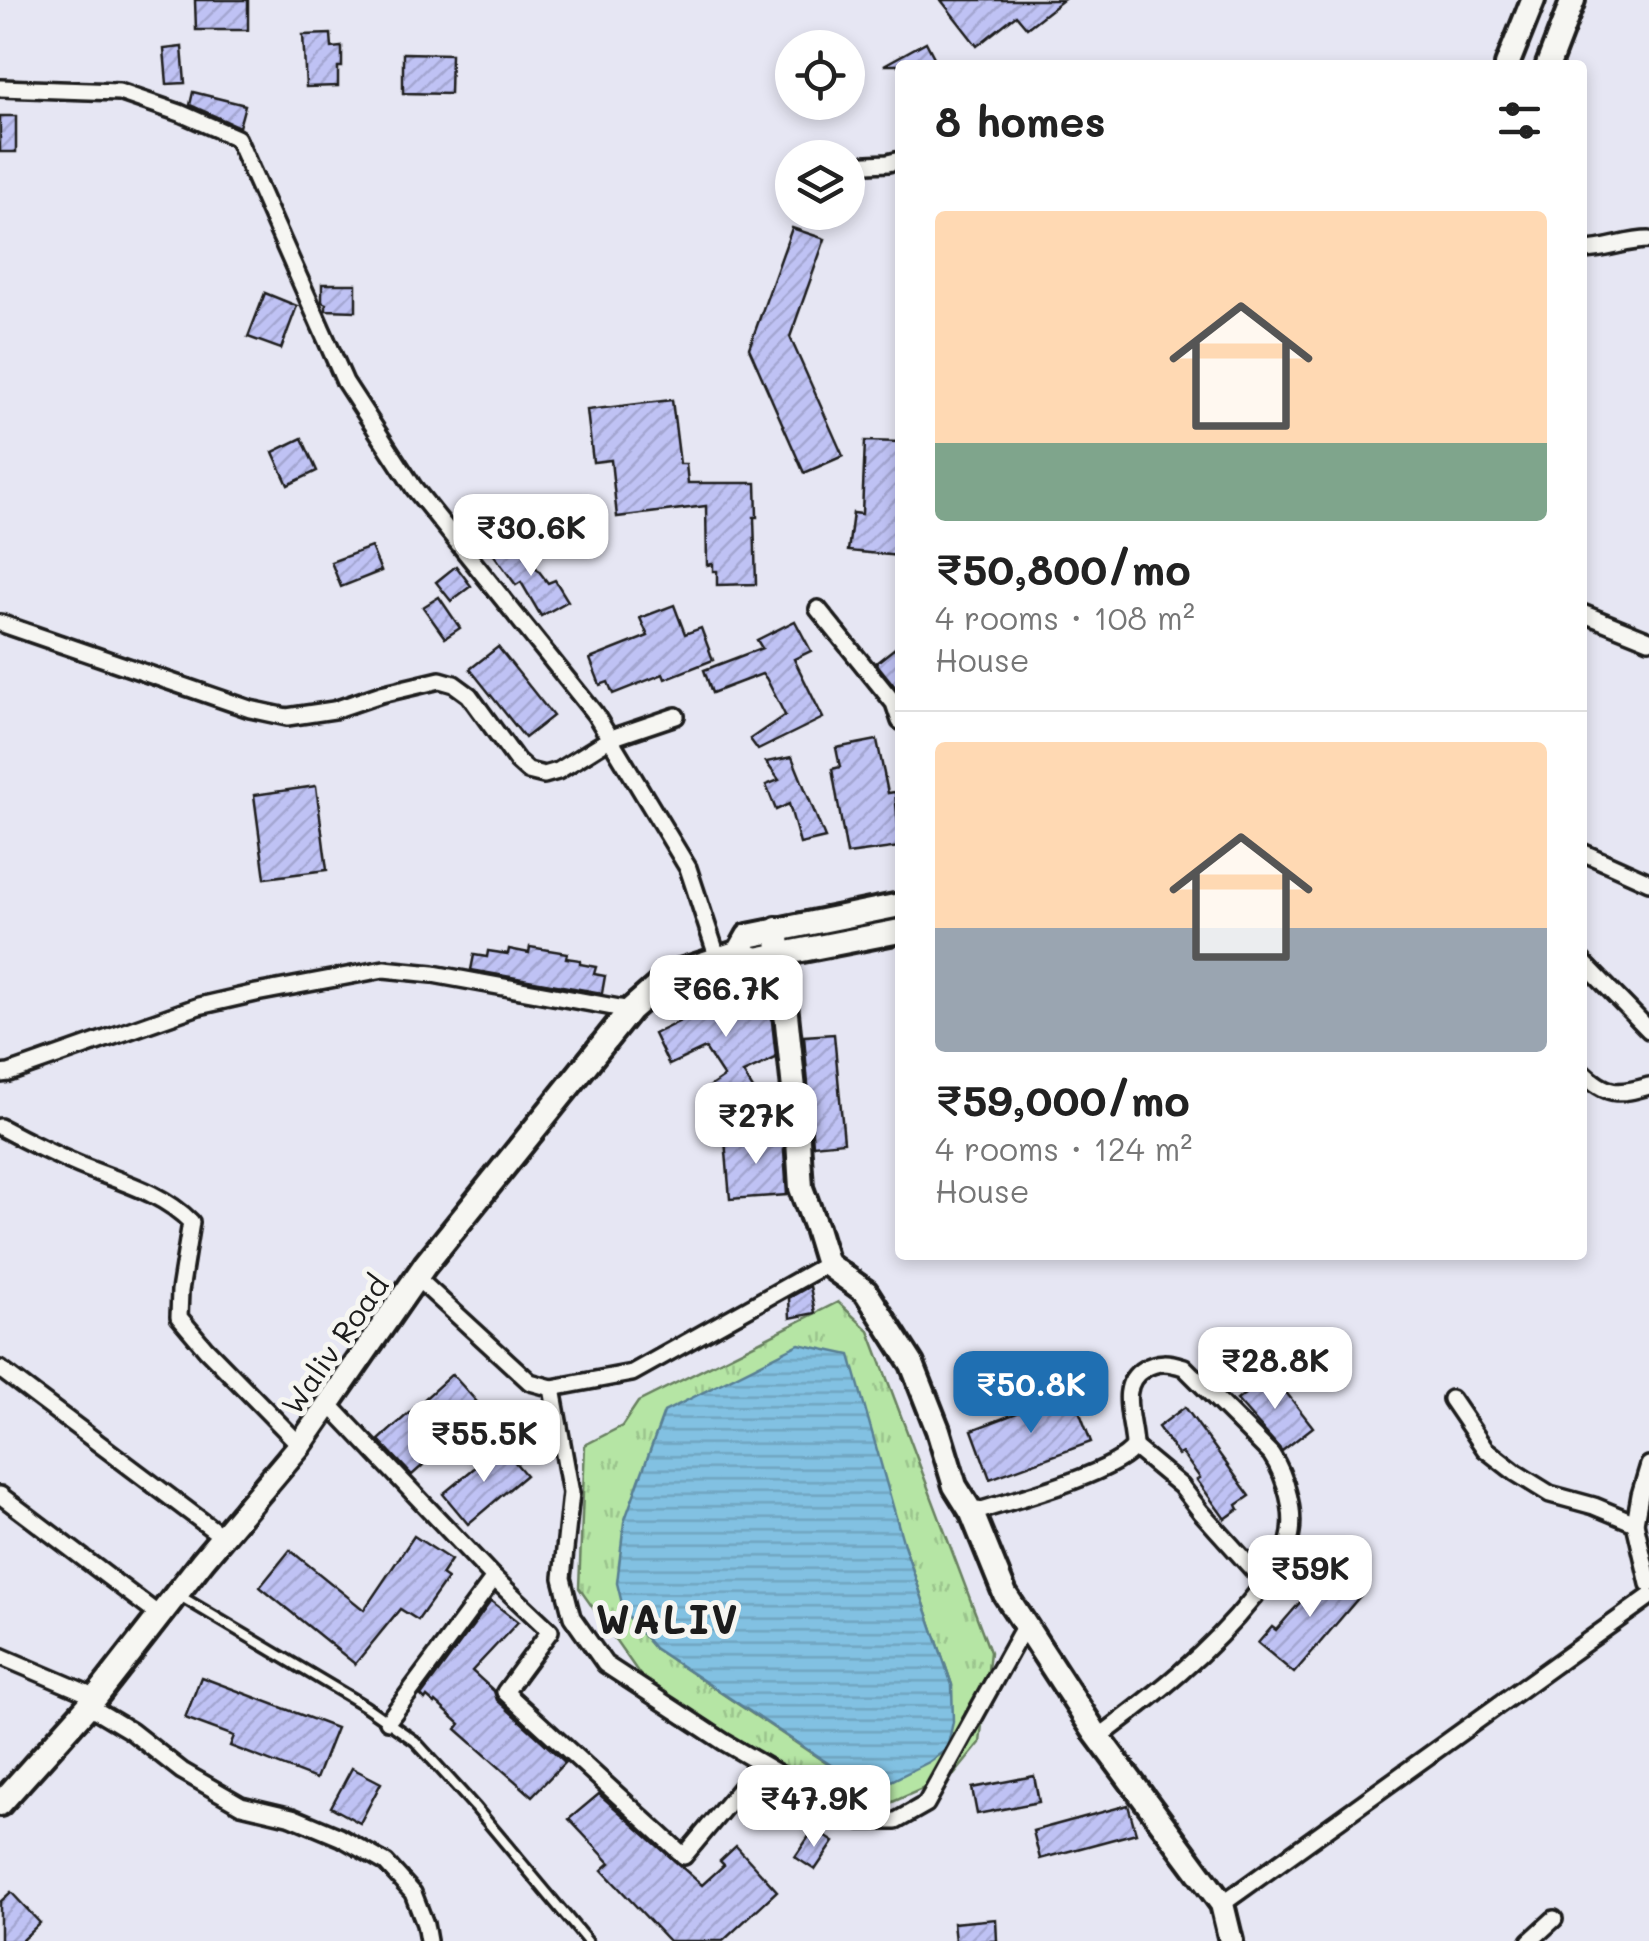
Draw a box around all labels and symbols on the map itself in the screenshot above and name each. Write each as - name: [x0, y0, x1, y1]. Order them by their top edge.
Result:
- pin: ₹30.6K: [450, 494, 612, 579]
- pin: ₹66.7K: [645, 955, 807, 1040]
- pin: ₹27K: [697, 1082, 815, 1167]
- street label: Waliv Road: [271, 1266, 397, 1422]
- pin: ₹28.8K: [1194, 1327, 1356, 1412]
- pin: ₹50.8K: [950, 1351, 1112, 1436]
- pin: ₹55.5K: [403, 1400, 565, 1485]
- pin: ₹59K: [1251, 1535, 1369, 1620]
- district label: WALIV: [596, 1592, 740, 1644]
- pin: ₹47.9K: [733, 1765, 895, 1850]

